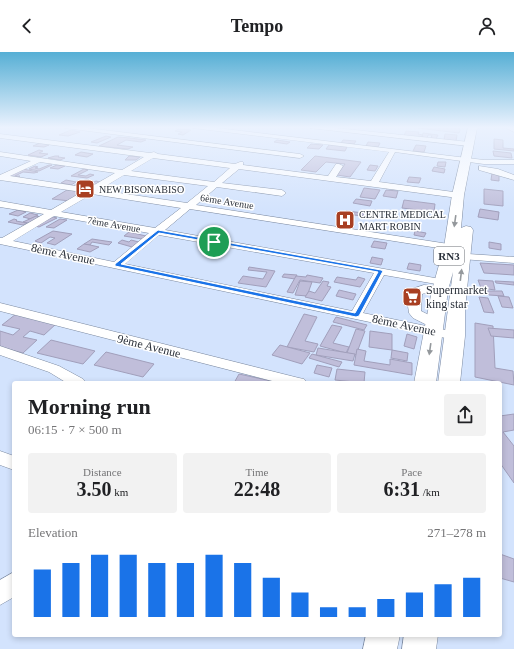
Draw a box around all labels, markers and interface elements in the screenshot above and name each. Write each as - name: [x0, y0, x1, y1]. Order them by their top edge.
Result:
- icon: back: [16, 15, 38, 37]
- icon: person: [476, 15, 498, 37]
- text: Tempo: [231, 16, 283, 36]
- hotel icon: NEW BISONABISO: [74, 178, 96, 200]
- place label: NEW BISONABISO: [99, 184, 184, 195]
- street label: 6ème Avenue: [199, 192, 255, 211]
- hospital icon: CENTRE MEDICAL MART ROBIN: [334, 209, 356, 231]
- place label: CENTRE MEDICAL MART ROBIN: [359, 209, 446, 232]
- street label: 7ème Avenue: [86, 214, 142, 235]
- one-way arrow: [452, 215, 458, 228]
- pin: [197, 225, 231, 259]
- icon: arrive: [203, 231, 225, 253]
- street label: 8ème Avenue: [30, 240, 96, 268]
- road number: RN3: [434, 247, 464, 265]
- one-way arrow: [457, 269, 464, 281]
- place label: Supermarket king star: [426, 283, 488, 311]
- supermarket icon: Supermarket king star: [401, 286, 423, 308]
- street label: 8ème Avenue: [371, 311, 437, 339]
- street label: 9ème Avenue: [116, 331, 182, 361]
- one-way arrow: [427, 343, 433, 355]
- text: Morning run: [28, 394, 151, 419]
- button: share: [444, 394, 486, 436]
- text: 06:15 · 7 × 500 m: [28, 422, 122, 437]
- text: Distance: [83, 466, 122, 478]
- text: Time: [246, 466, 268, 478]
- text: Pace: [401, 466, 422, 478]
- text: 3.50: [76, 478, 111, 500]
- text: 22:48: [234, 478, 280, 500]
- text: 6:31: [383, 478, 420, 500]
- text: km: [111, 486, 128, 498]
- text: /km: [420, 486, 440, 498]
- text: Elevation: [28, 525, 78, 540]
- text: 271–278 m: [427, 525, 486, 540]

